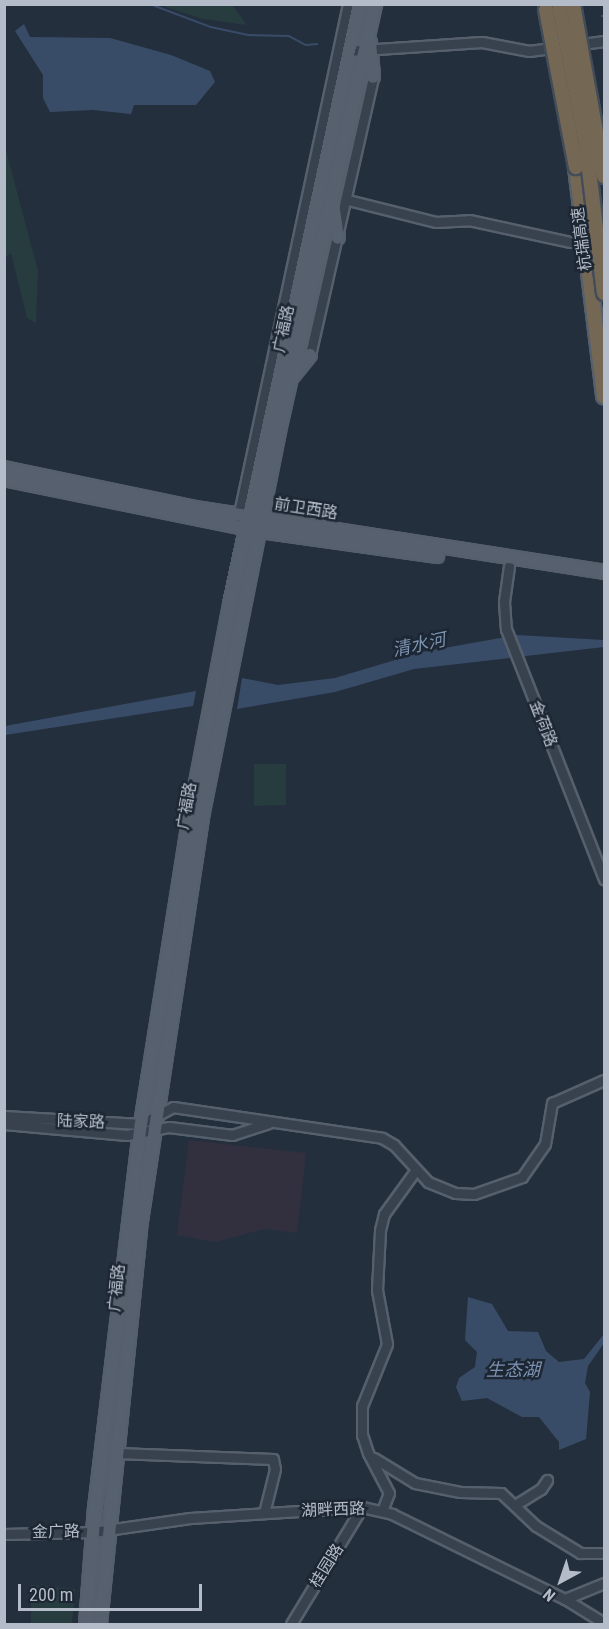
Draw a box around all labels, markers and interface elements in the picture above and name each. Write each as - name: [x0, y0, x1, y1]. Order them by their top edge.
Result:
- street label: 杭瑞高速: [569, 206, 595, 272]
- street label: 广福路: [270, 304, 298, 354]
- street label: 前卫西路: [273, 495, 339, 523]
- water label: 清水河: [390, 629, 448, 661]
- street label: 金荷路: [525, 698, 561, 750]
- street label: 广福路: [173, 781, 201, 831]
- street label: 陆家路: [57, 1112, 105, 1132]
- street label: 广福路: [105, 1263, 129, 1313]
- water label: 生态湖: [486, 1359, 540, 1381]
- street label: 湖畔西路: [301, 1499, 365, 1521]
- street label: 金广路: [32, 1522, 80, 1542]
- street label: 桂园路: [306, 1541, 348, 1591]
- north arrow: [531, 1551, 591, 1611]
- scale bar: [21, 1572, 206, 1610]
- text: 200 m: [29, 1584, 73, 1605]
- text: N: [539, 1585, 559, 1606]

